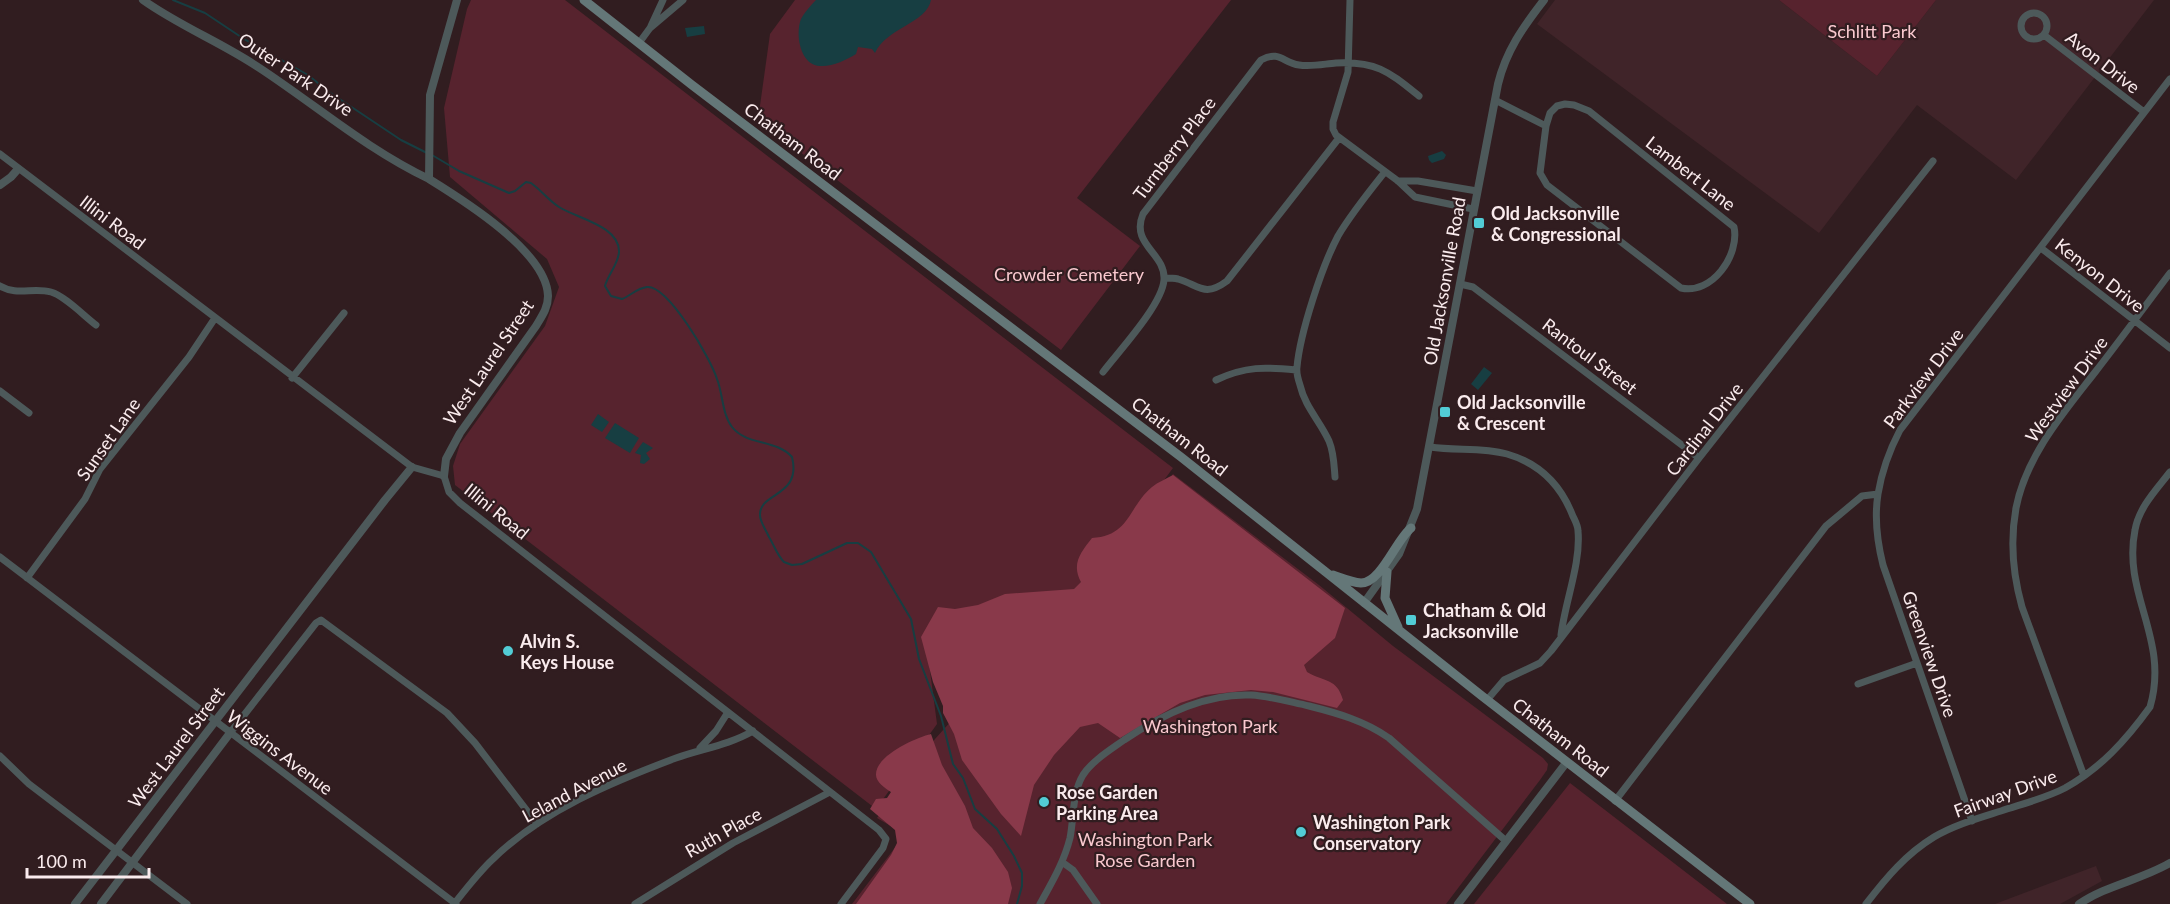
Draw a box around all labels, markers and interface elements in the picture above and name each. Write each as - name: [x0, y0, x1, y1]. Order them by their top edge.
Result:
- park label: Schlitt Park: [1828, 20, 1917, 42]
- street label: Avon Drive: [2061, 26, 2145, 98]
- street label: Outer Park Drive: [234, 28, 358, 120]
- street label: Turnberry Place: [1128, 92, 1220, 204]
- street label: Chatham Road: [740, 97, 846, 185]
- street label: Lambert Lane: [1642, 131, 1740, 215]
- street label: Illini Road: [76, 190, 150, 254]
- street label: Old Jacksonville Road: [1418, 195, 1470, 367]
- place label: Old Jacksonville & Congressional: [1491, 202, 1621, 245]
- marker: Old Jacksonville & Congressional: [1472, 216, 1486, 230]
- street label: Kenyon Drive: [2051, 233, 2149, 317]
- park label: Crowder Cemetery: [994, 263, 1145, 285]
- street label: West Laurel Street: [438, 295, 538, 429]
- street label: Rantoul Street: [1538, 313, 1642, 399]
- street label: Parkview Drive: [1878, 324, 1968, 432]
- street label: Westview Drive: [2020, 332, 2112, 446]
- street label: Cardinal Drive: [1661, 378, 1747, 480]
- place label: Old Jacksonville & Crescent: [1457, 391, 1586, 434]
- street label: Chatham Road: [1128, 392, 1232, 480]
- street label: Sunset Lane: [72, 393, 144, 485]
- marker: Old Jacksonville & Crescent: [1438, 405, 1452, 419]
- street label: Illini Road: [460, 478, 534, 544]
- street label: Greenview Drive: [1898, 588, 1962, 720]
- place label: Chatham & Old Jacksonville: [1423, 599, 1546, 642]
- marker: Chatham & Old Jacksonville: [1404, 613, 1418, 627]
- place label: Alvin S. Keys House: [519, 630, 615, 673]
- marker: Alvin S. Keys House: [501, 644, 515, 658]
- street label: West Laurel Street: [123, 682, 229, 812]
- street label: Chatham Road: [1509, 693, 1613, 781]
- street label: Wiggins Avenue: [223, 705, 337, 799]
- park label: Washington Park: [1143, 715, 1278, 737]
- street label: Leland Avenue: [518, 753, 630, 827]
- street label: Fairway Drive: [1951, 764, 2059, 822]
- place label: Rose Garden Parking Area: [1056, 781, 1158, 824]
- marker: Rose Garden Parking Area: [1037, 795, 1051, 809]
- street label: Ruth Place: [681, 802, 765, 862]
- place label: Washington Park Conservatory: [1313, 811, 1450, 854]
- marker: Washington Park Conservatory: [1294, 825, 1308, 839]
- park label: Washington Park Rose Garden: [1078, 828, 1213, 871]
- scale bar: [27, 841, 148, 879]
- text: 100 m: [36, 850, 87, 872]

